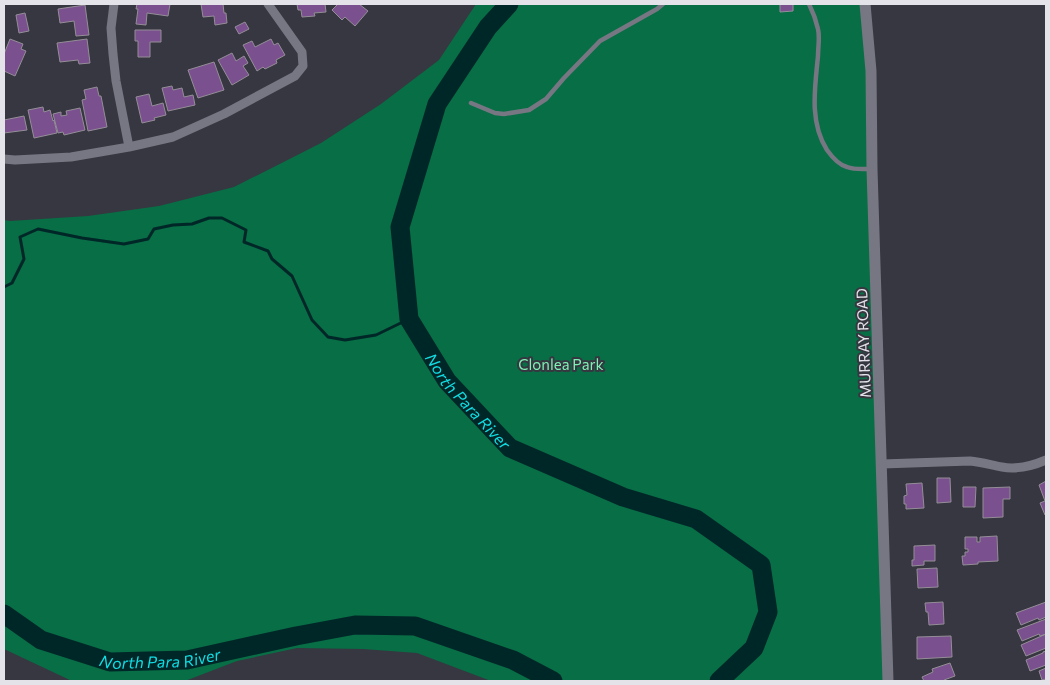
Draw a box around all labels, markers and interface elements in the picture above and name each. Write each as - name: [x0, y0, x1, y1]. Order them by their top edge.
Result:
- street label: MURRAY ROAD: [852, 288, 874, 398]
- water label: North Para River: [422, 349, 515, 453]
- park label: Clonlea Park: [518, 355, 604, 373]
- water label: North Para River: [98, 643, 223, 672]

